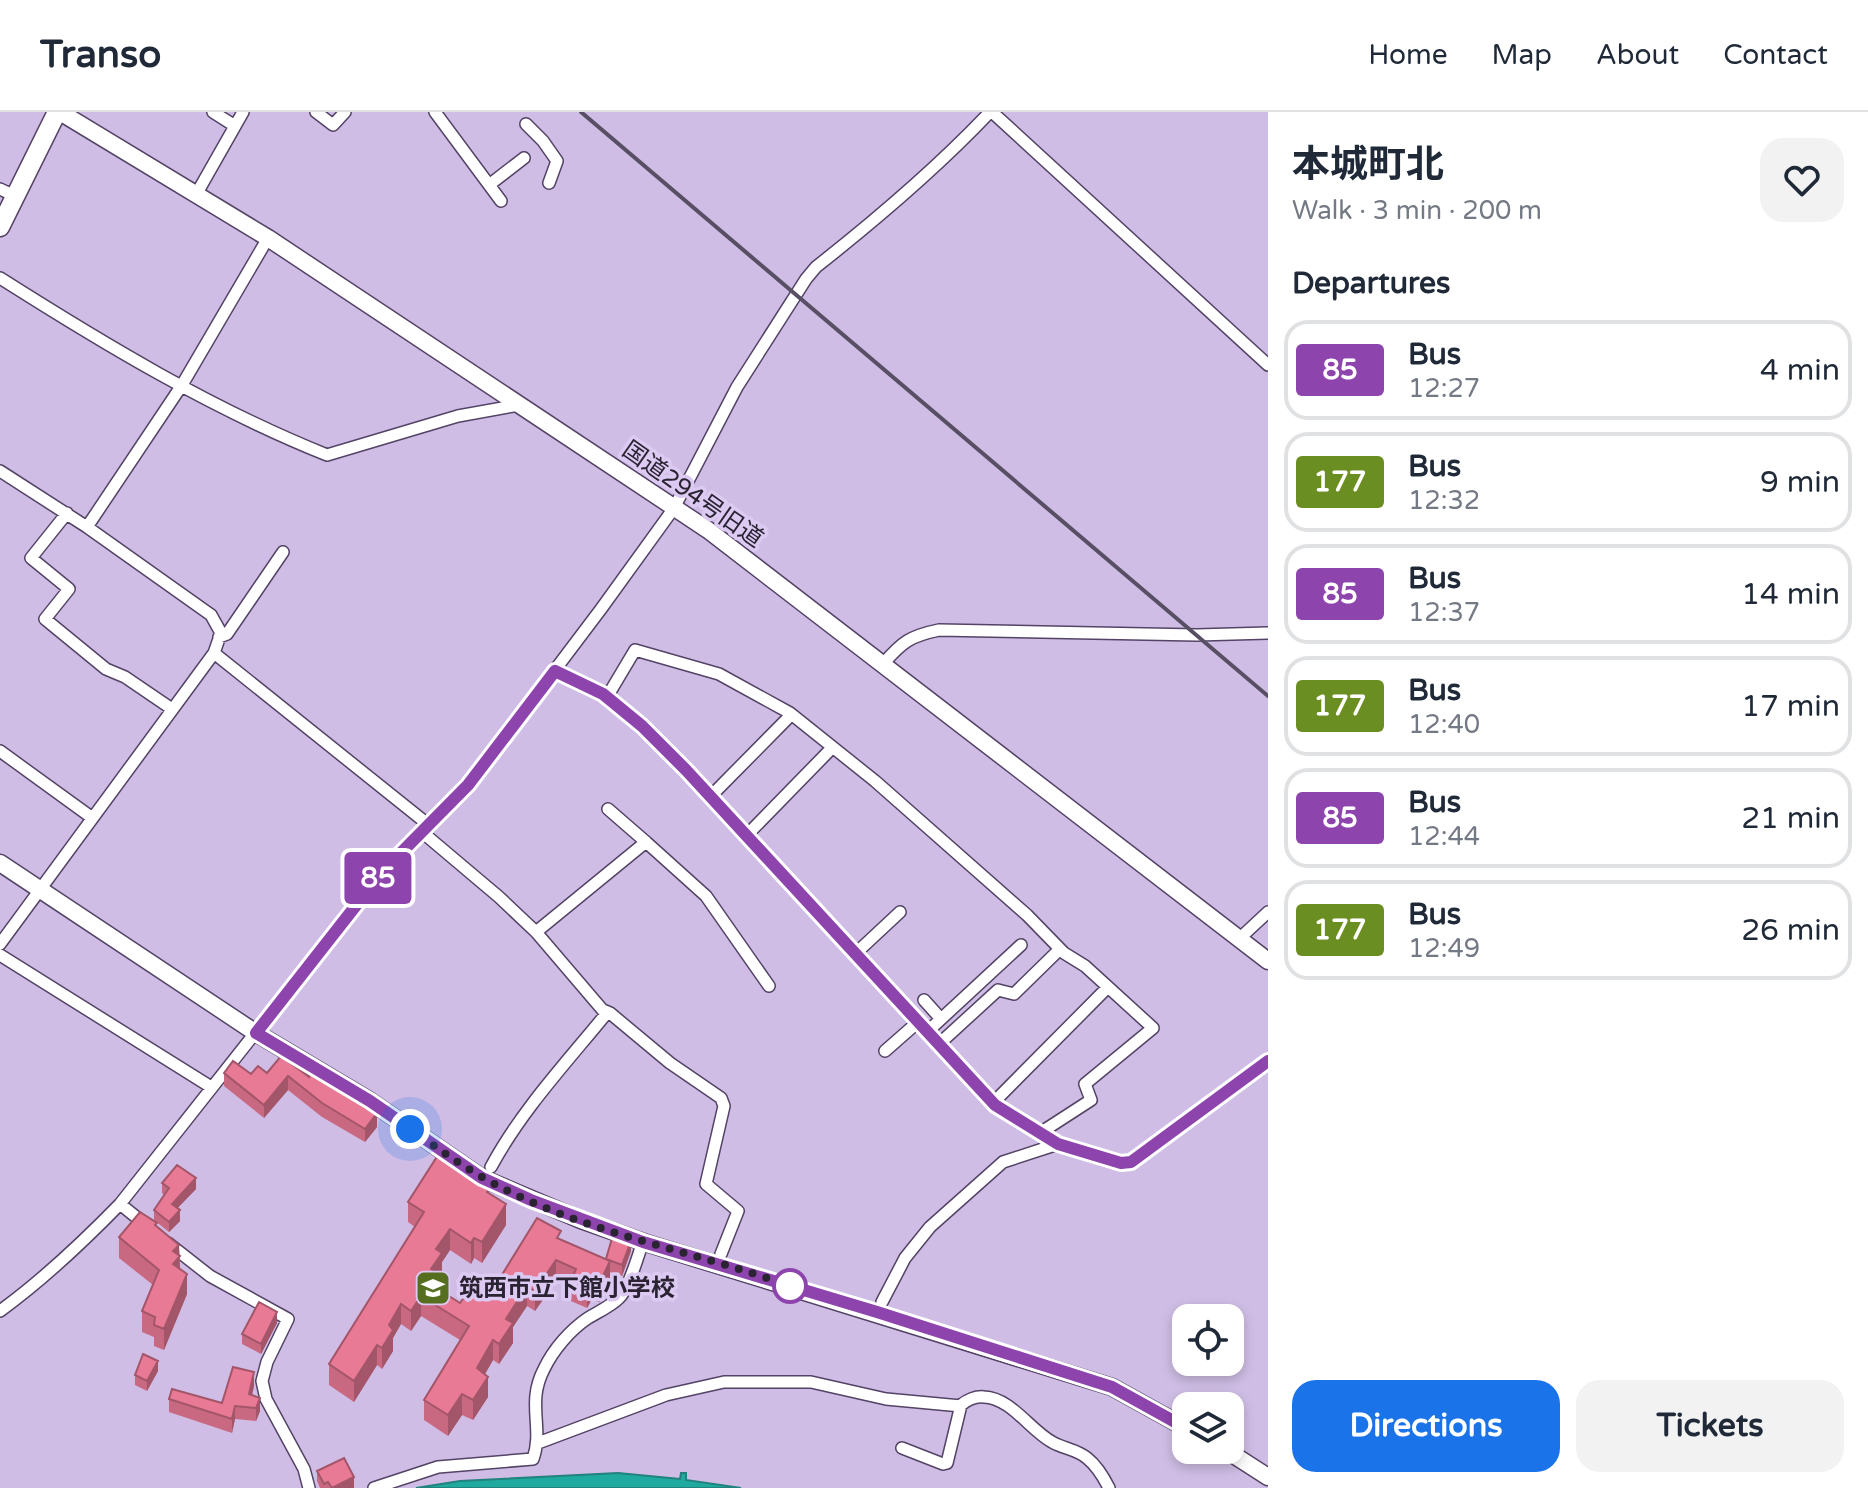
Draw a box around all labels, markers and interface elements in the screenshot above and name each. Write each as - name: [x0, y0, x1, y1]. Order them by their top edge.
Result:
- text: Transo: [40, 32, 161, 78]
- text: Home: [1368, 38, 1448, 72]
- text: Map: [1492, 38, 1552, 72]
- text: About: [1596, 38, 1679, 72]
- text: Contact: [1723, 38, 1828, 72]
- button: heart: [1760, 138, 1844, 222]
- text: 本城町北: [1292, 142, 1444, 188]
- text: Walk · 3 min · 200 m: [1292, 195, 1542, 226]
- text: Departures: [1292, 265, 1450, 302]
- text: Bus: [1408, 336, 1461, 373]
- text: 4 min: [1760, 352, 1840, 389]
- text: 85: [1322, 353, 1358, 387]
- text: 12:27: [1408, 373, 1480, 404]
- street label: 国道294号旧道: [617, 435, 769, 554]
- text: Bus: [1408, 448, 1461, 485]
- text: 9 min: [1760, 464, 1840, 501]
- text: 177: [1314, 465, 1366, 499]
- text: 12:32: [1408, 485, 1480, 516]
- text: Bus: [1408, 560, 1461, 597]
- text: 14 min: [1741, 576, 1840, 613]
- text: 85: [1322, 577, 1358, 611]
- text: 12:37: [1408, 597, 1480, 628]
- text: Bus: [1408, 672, 1461, 709]
- text: 17 min: [1741, 688, 1840, 725]
- text: 177: [1314, 689, 1366, 723]
- text: 12:40: [1408, 709, 1480, 740]
- text: Bus: [1408, 784, 1461, 821]
- text: 21 min: [1741, 800, 1840, 837]
- text: 85: [1322, 801, 1358, 835]
- text: 12:44: [1408, 821, 1480, 852]
- line badge: 85: [342, 852, 414, 904]
- text: 85: [360, 861, 396, 895]
- text: Bus: [1408, 896, 1461, 933]
- text: 26 min: [1741, 912, 1840, 949]
- text: 177: [1314, 913, 1366, 947]
- text: 12:49: [1408, 933, 1480, 964]
- your location: [390, 1109, 430, 1149]
- school or university icon: 筑西市立下館小学校: [414, 1269, 452, 1307]
- unlabelled marker: [773, 1269, 807, 1303]
- place label: 筑西市立下館小学校: [459, 1274, 675, 1303]
- map controls: [1172, 1304, 1244, 1464]
- button: locate: [1172, 1304, 1244, 1376]
- button: Directions: [1292, 1380, 1560, 1472]
- button: Tickets: [1576, 1380, 1844, 1472]
- button: layers: [1172, 1392, 1244, 1464]

